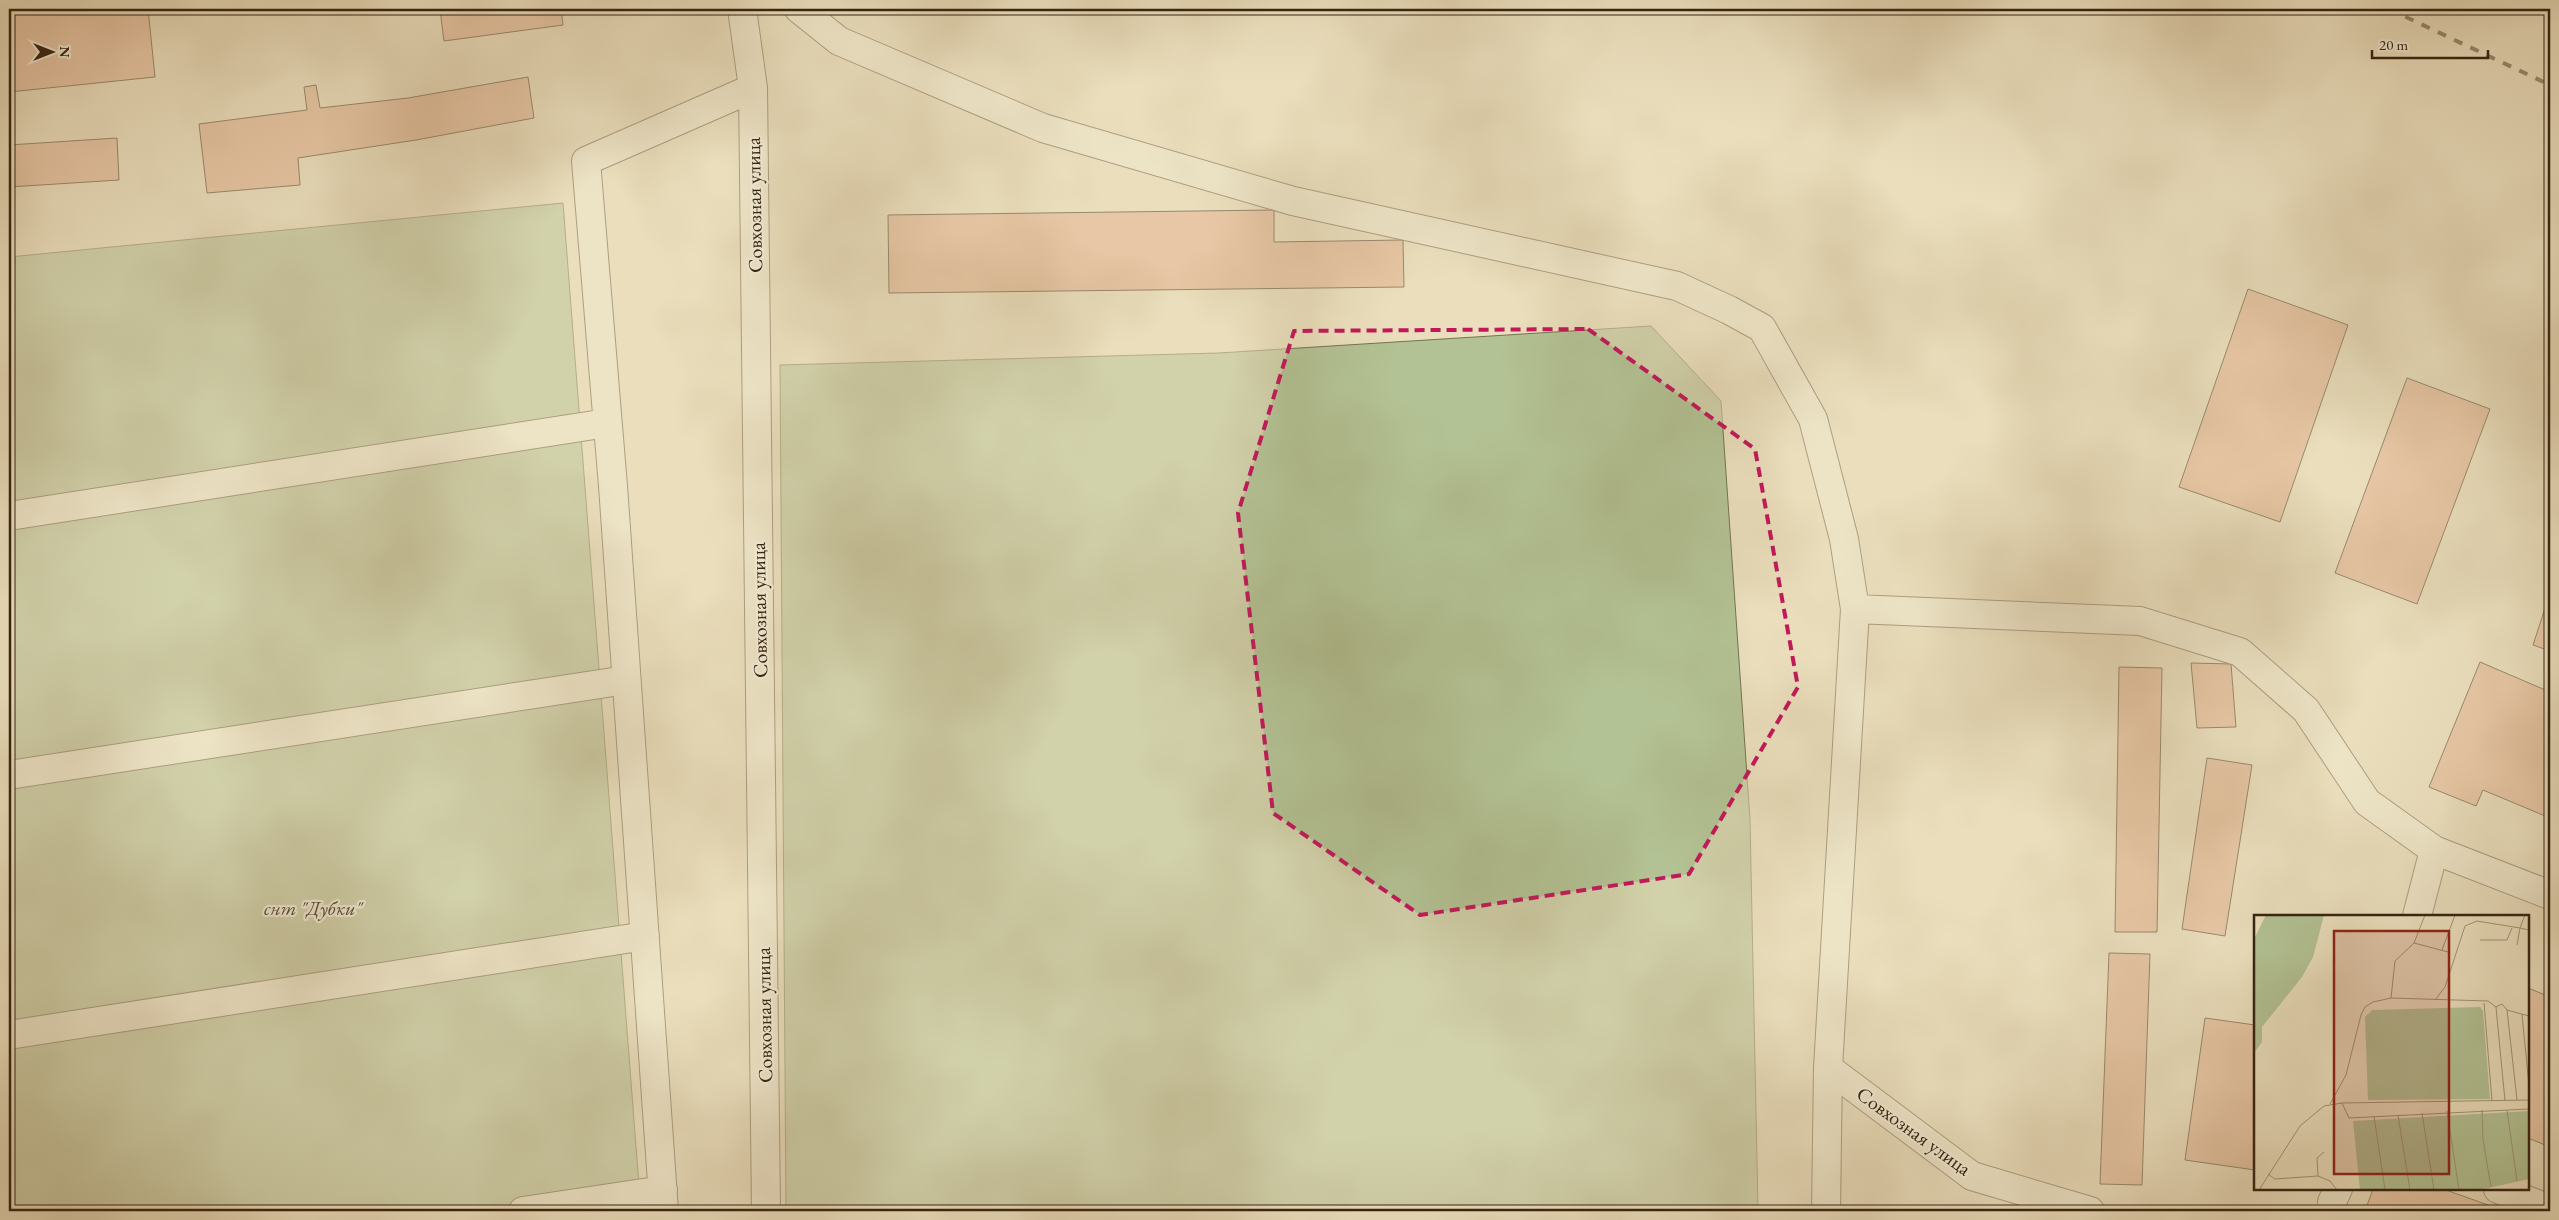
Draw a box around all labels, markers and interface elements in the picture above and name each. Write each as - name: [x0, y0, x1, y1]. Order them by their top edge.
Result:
- north arrow: [28, 28, 78, 78]
- scale bar: [2372, 28, 2488, 60]
- text: 20 m: [2379, 35, 2408, 54]
- text: N: [56, 46, 74, 58]
- street label: Совхозная улица: [740, 137, 768, 273]
- street label: Совхозная улица: [745, 542, 773, 678]
- park label: снт "Дубки": [264, 895, 364, 921]
- inset map: [2254, 915, 2529, 1190]
- street label: Совхозная улица: [750, 947, 778, 1083]
- street label: Совхозная улица: [1851, 1081, 1977, 1181]

